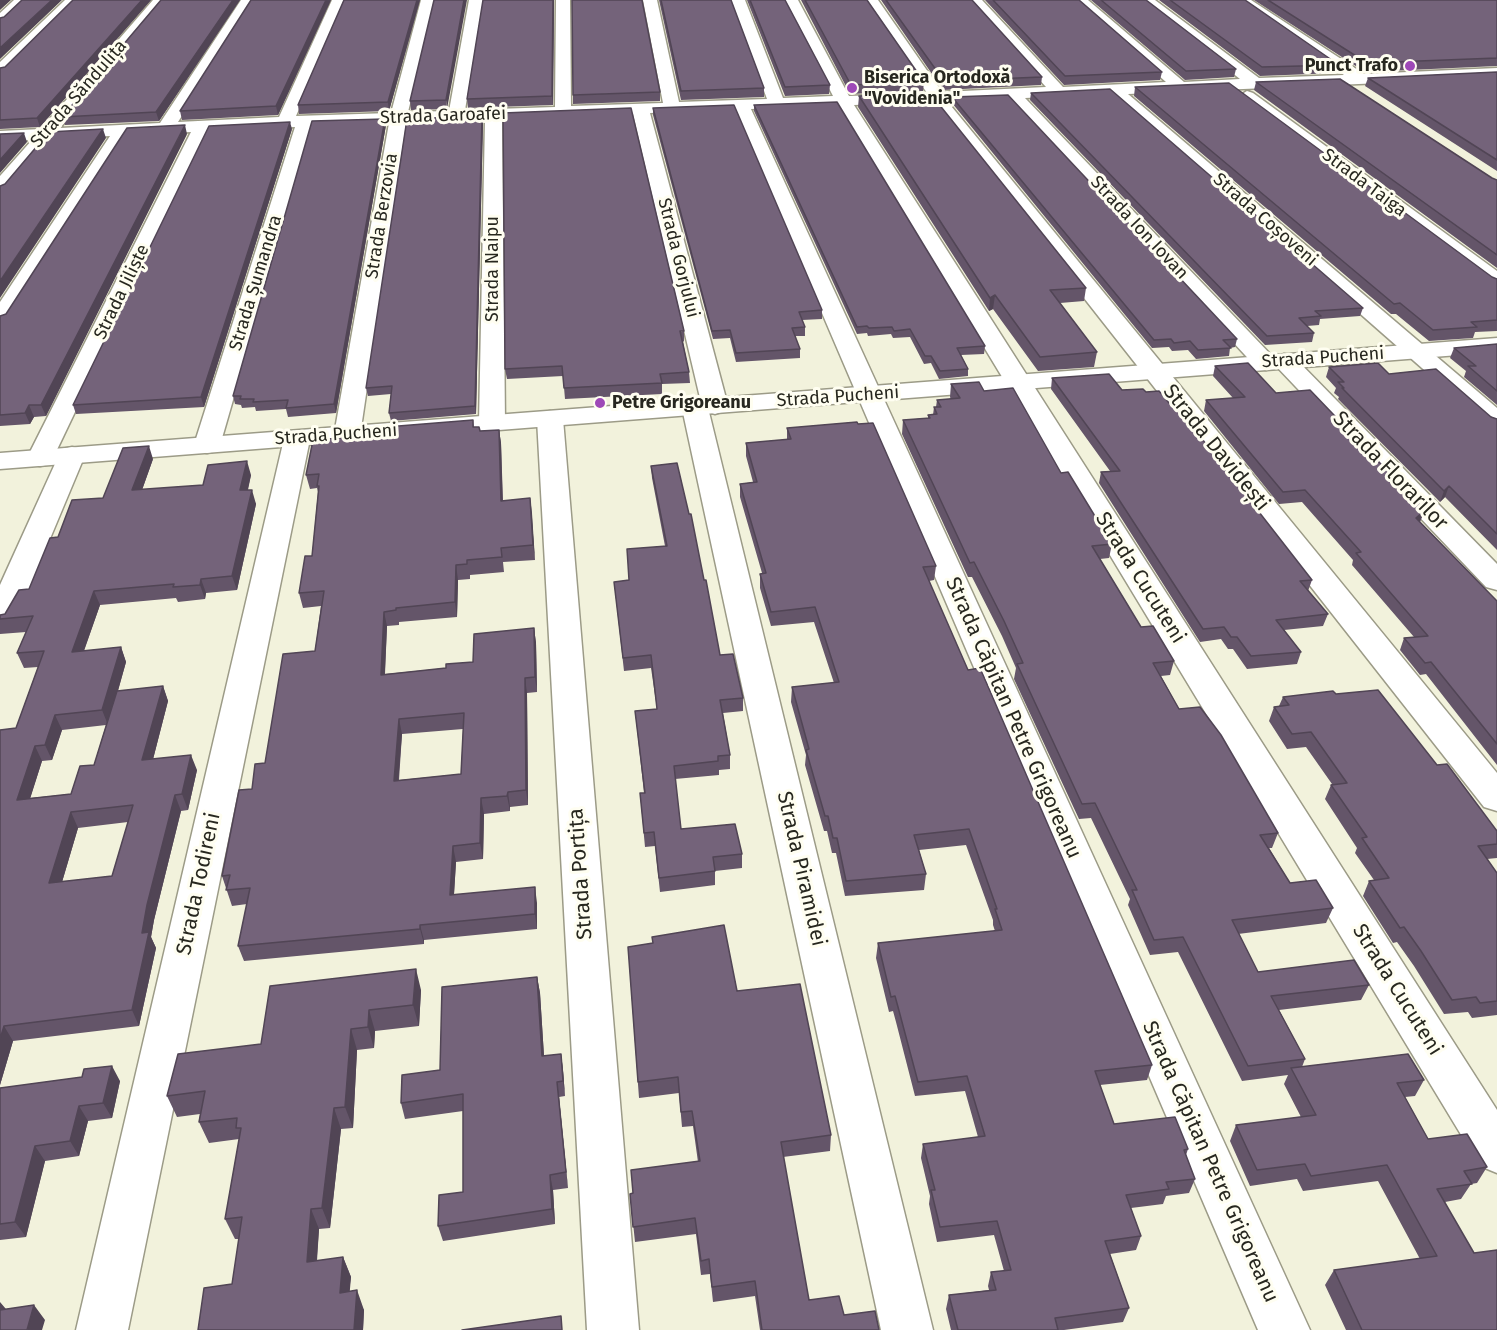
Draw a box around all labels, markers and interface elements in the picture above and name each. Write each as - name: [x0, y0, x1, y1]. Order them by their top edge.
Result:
- street label: Strada Săndulița: [26, 36, 132, 152]
- place label: Punct Trafo: [1305, 55, 1398, 77]
- marker: Punct Trafo: [1403, 59, 1417, 73]
- place label: Biserica Ortodoxă "Vovidenia": [864, 67, 1010, 110]
- marker: Biserica Ortodoxă "Vovidenia": [845, 81, 859, 95]
- street label: Strada Garoafei: [380, 103, 506, 129]
- street label: Strada Taiga: [1318, 144, 1410, 222]
- street label: Strada Berzovia: [361, 152, 403, 280]
- street label: Strada Coșoveni: [1208, 169, 1322, 271]
- street label: Strada Ion Iovan: [1086, 172, 1192, 284]
- street label: Strada Gorjului: [653, 196, 703, 320]
- street label: Strada Șumandra: [225, 213, 287, 353]
- street label: Strada Naipu: [482, 216, 504, 322]
- street label: Strada Jiliște: [90, 241, 154, 343]
- street label: Strada Pucheni: [1261, 343, 1385, 373]
- street label: Strada Davidești: [1157, 380, 1275, 516]
- street label: Strada Pucheni: [776, 382, 900, 412]
- place label: Petre Grigoreanu: [612, 392, 751, 414]
- marker: Petre Grigoreanu: [593, 396, 607, 410]
- street label: Strada Florarilor: [1327, 406, 1453, 536]
- street label: Strada Pucheni: [274, 420, 398, 450]
- street label: Strada Cucuteni: [1090, 508, 1190, 648]
- street label: Strada Căpitan Petre Grigoreanu: [939, 573, 1087, 863]
- street label: Strada Piramidei: [771, 789, 831, 949]
- street label: Strada Portița: [564, 807, 598, 941]
- street label: Strada Todireni: [172, 810, 226, 958]
- street label: Strada Cucuteni: [1347, 920, 1447, 1060]
- street label: Strada Căpitan Petre Grigoreanu: [1136, 1017, 1284, 1307]

